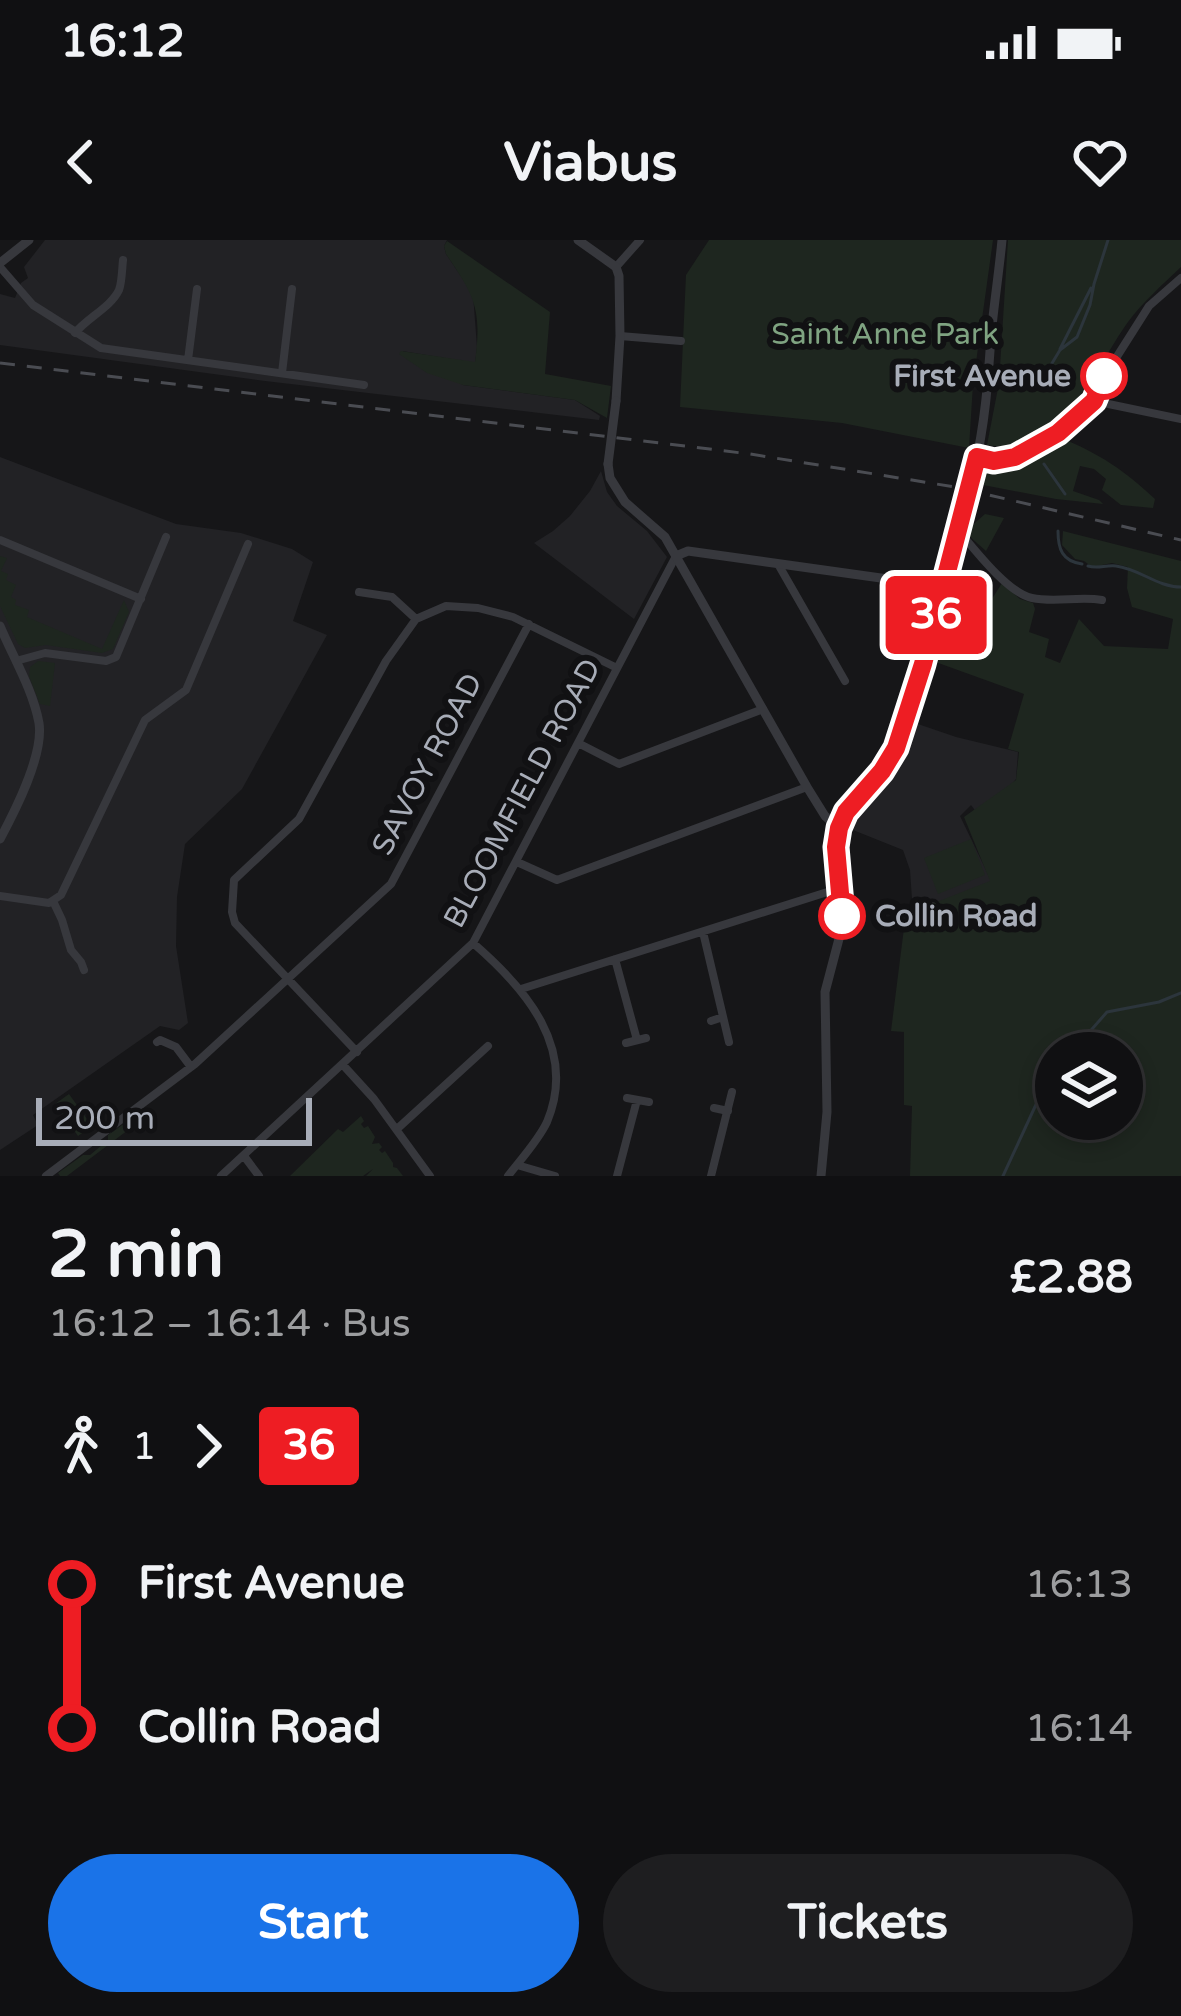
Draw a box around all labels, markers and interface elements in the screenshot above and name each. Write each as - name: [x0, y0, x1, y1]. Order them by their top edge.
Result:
- text: 16:12: [60, 15, 185, 69]
- icon: back: [48, 129, 114, 195]
- icon: heart: [1067, 129, 1133, 195]
- text: Viabus: [504, 130, 677, 195]
- park label: Saint Anne Park: [771, 316, 999, 353]
- marker: First Avenue: [1082, 354, 1126, 398]
- place label: First Avenue: [893, 358, 1071, 395]
- line badge: 36: [882, 576, 990, 654]
- text: 36: [910, 589, 962, 640]
- street label: BLOOMFIELD ROAD: [436, 652, 609, 934]
- street label: SAVOY ROAD: [364, 667, 491, 861]
- marker: Collin Road: [820, 894, 864, 938]
- place label: Collin Road: [875, 898, 1037, 935]
- map controls: [1035, 1032, 1143, 1140]
- button: layers: [1035, 1032, 1143, 1140]
- scale bar: [36, 1092, 312, 1145]
- text: 200 m: [54, 1099, 155, 1138]
- text: 2 min: [48, 1215, 224, 1295]
- text: £2.88: [1010, 1251, 1133, 1305]
- text: 16:12 – 16:14 · Bus: [48, 1300, 411, 1347]
- icon: walk: [48, 1413, 114, 1479]
- icon: forward: [175, 1413, 241, 1479]
- text: 36: [283, 1420, 335, 1471]
- text: 1: [132, 1423, 157, 1470]
- text: First Avenue: [138, 1557, 405, 1611]
- text: 16:13: [1025, 1561, 1133, 1608]
- text: Collin Road: [138, 1701, 382, 1755]
- text: 16:14: [1025, 1705, 1133, 1752]
- button: Start: [48, 1854, 579, 1992]
- button: Tickets: [603, 1854, 1133, 1992]

